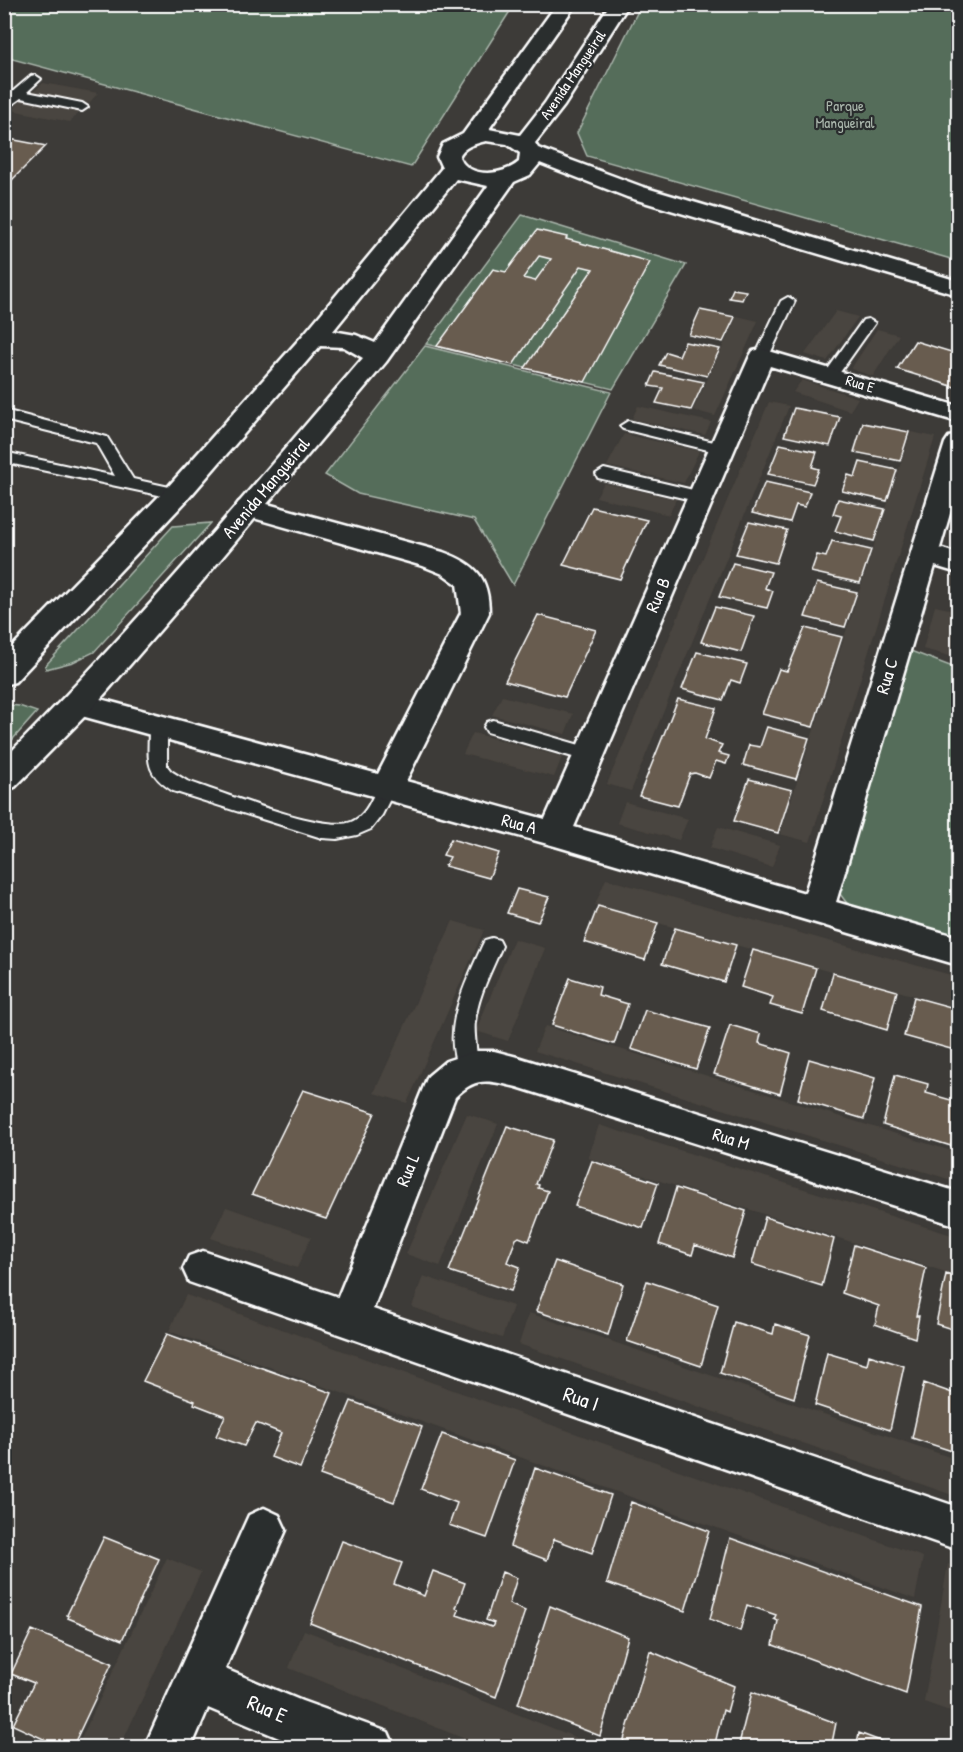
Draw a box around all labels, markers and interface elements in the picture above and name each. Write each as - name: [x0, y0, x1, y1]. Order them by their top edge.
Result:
- street label: Avenida Mangueiral: [535, 26, 610, 124]
- park label: Parque Mangueiral: [815, 95, 875, 133]
- street label: Rua E: [843, 369, 877, 398]
- street label: Avenida Mangueiral: [216, 432, 315, 543]
- street label: Rua B: [639, 573, 676, 616]
- street label: Rua C: [869, 655, 904, 697]
- street label: Rua A: [499, 807, 540, 840]
- street label: Rua M: [710, 1121, 753, 1156]
- street label: Rua L: [390, 1149, 425, 1190]
- street label: Rua I: [559, 1379, 603, 1418]
- street label: Rua E: [243, 1687, 291, 1730]

